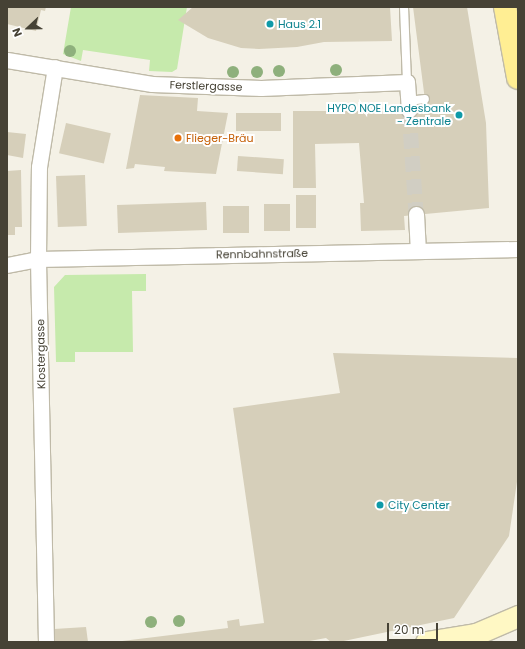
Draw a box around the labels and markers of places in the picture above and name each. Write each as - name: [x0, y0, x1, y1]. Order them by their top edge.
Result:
- place label: Haus 2.1: [278, 17, 321, 31]
- marker: Haus 2.1: [265, 19, 275, 29]
- place label: HYPO NOE Landesbank - Zentrale: [327, 102, 451, 128]
- marker: HYPO NOE Landesbank - Zentrale: [454, 110, 464, 120]
- place label: Flieger-Bräu: [186, 131, 254, 145]
- marker: Flieger-Bräu: [173, 133, 183, 143]
- place label: City Center: [388, 498, 450, 512]
- marker: City Center: [375, 500, 385, 510]

